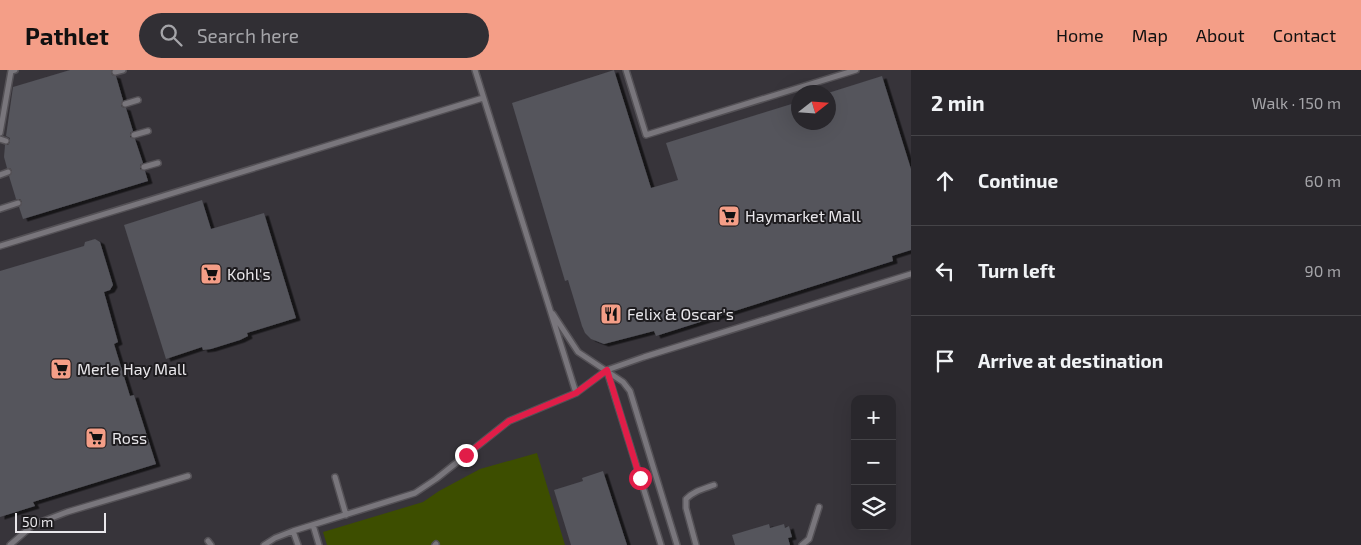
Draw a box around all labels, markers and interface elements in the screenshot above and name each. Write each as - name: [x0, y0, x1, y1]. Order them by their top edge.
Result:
- search box: [139, 13, 489, 58]
- text: Pathlet: [25, 21, 109, 50]
- icon: search: [157, 21, 185, 49]
- text: Search here: [197, 24, 299, 47]
- text: Home: [1056, 24, 1104, 46]
- text: Map: [1132, 24, 1168, 46]
- text: About: [1196, 24, 1245, 46]
- text: Contact: [1273, 24, 1336, 46]
- north arrow: [791, 85, 836, 130]
- text: 2 min: [931, 90, 985, 115]
- text: Walk · 150 m: [1251, 93, 1341, 112]
- icon: ahead: [931, 167, 959, 195]
- text: Continue: [978, 169, 1058, 192]
- text: 60 m: [1305, 171, 1341, 190]
- supermarket icon: Haymarket Mall: [717, 204, 741, 228]
- place label: Haymarket Mall: [745, 206, 861, 225]
- icon: left: [931, 257, 959, 285]
- text: Turn left: [978, 259, 1055, 282]
- text: 90 m: [1305, 261, 1341, 280]
- supermarket icon: Kohl's: [199, 262, 223, 286]
- place label: Kohl's: [227, 264, 271, 283]
- restaurant icon: Felix & Oscar's: [599, 302, 623, 326]
- place label: Felix & Oscar's: [627, 304, 734, 323]
- icon: arrive: [931, 347, 959, 375]
- text: Arrive at destination: [978, 349, 1163, 372]
- supermarket icon: Merle Hay Mall: [49, 357, 73, 381]
- place label: Merle Hay Mall: [77, 359, 187, 378]
- map controls: [851, 395, 896, 530]
- button: +: [851, 395, 896, 440]
- supermarket icon: Ross: [84, 426, 108, 450]
- place label: Ross: [112, 428, 147, 447]
- button: −: [851, 440, 896, 485]
- route end: [455, 444, 478, 467]
- route start: [629, 467, 652, 490]
- button: layers: [851, 485, 896, 530]
- scale bar: [15, 510, 106, 533]
- text: 50 m: [22, 513, 53, 530]

